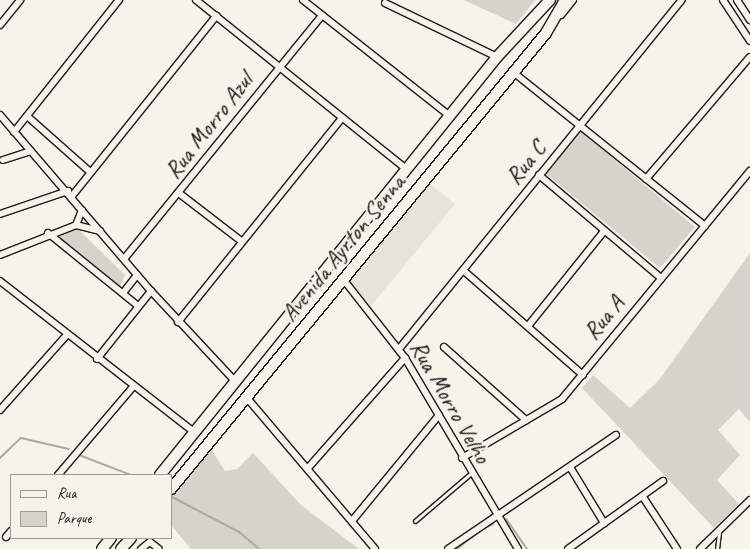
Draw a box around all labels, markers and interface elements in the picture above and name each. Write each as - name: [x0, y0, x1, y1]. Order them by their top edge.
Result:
- street label: Rua Morro Azul: [159, 67, 259, 185]
- street label: Rua C: [500, 135, 552, 191]
- street label: Avenida Ayrton Senna: [275, 169, 411, 327]
- street label: Rua A: [578, 290, 630, 346]
- street label: Rua Morro Velho: [403, 336, 497, 468]
- legend: [10, 474, 172, 539]
- text: Rua: [57, 484, 76, 503]
- text: Parque: [57, 509, 91, 528]

